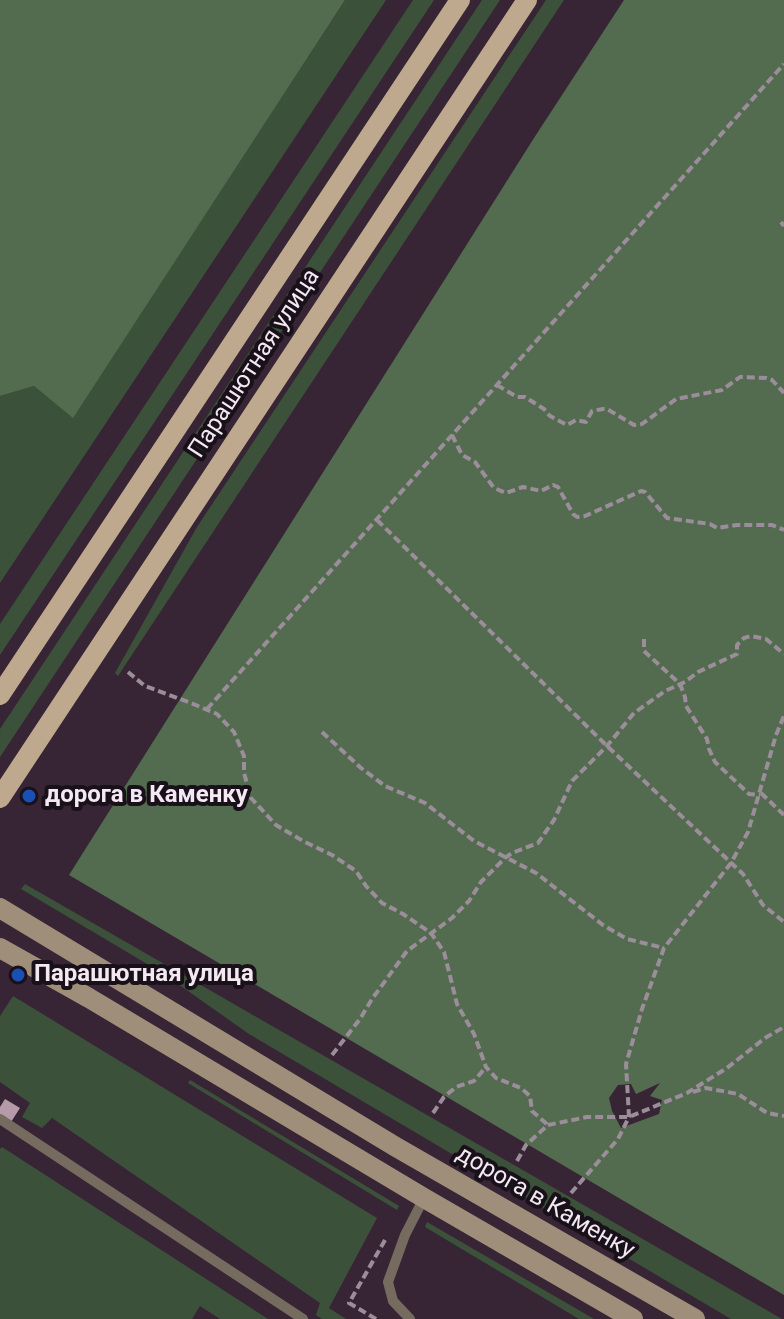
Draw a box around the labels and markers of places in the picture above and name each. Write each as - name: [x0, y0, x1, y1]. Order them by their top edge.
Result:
- place label: дорога в Каменку: [45, 782, 248, 810]
- marker: дорога в Каменку: [20, 787, 38, 805]
- place label: Парашютная улица: [34, 961, 254, 989]
- marker: Парашютная улица: [9, 966, 27, 984]

